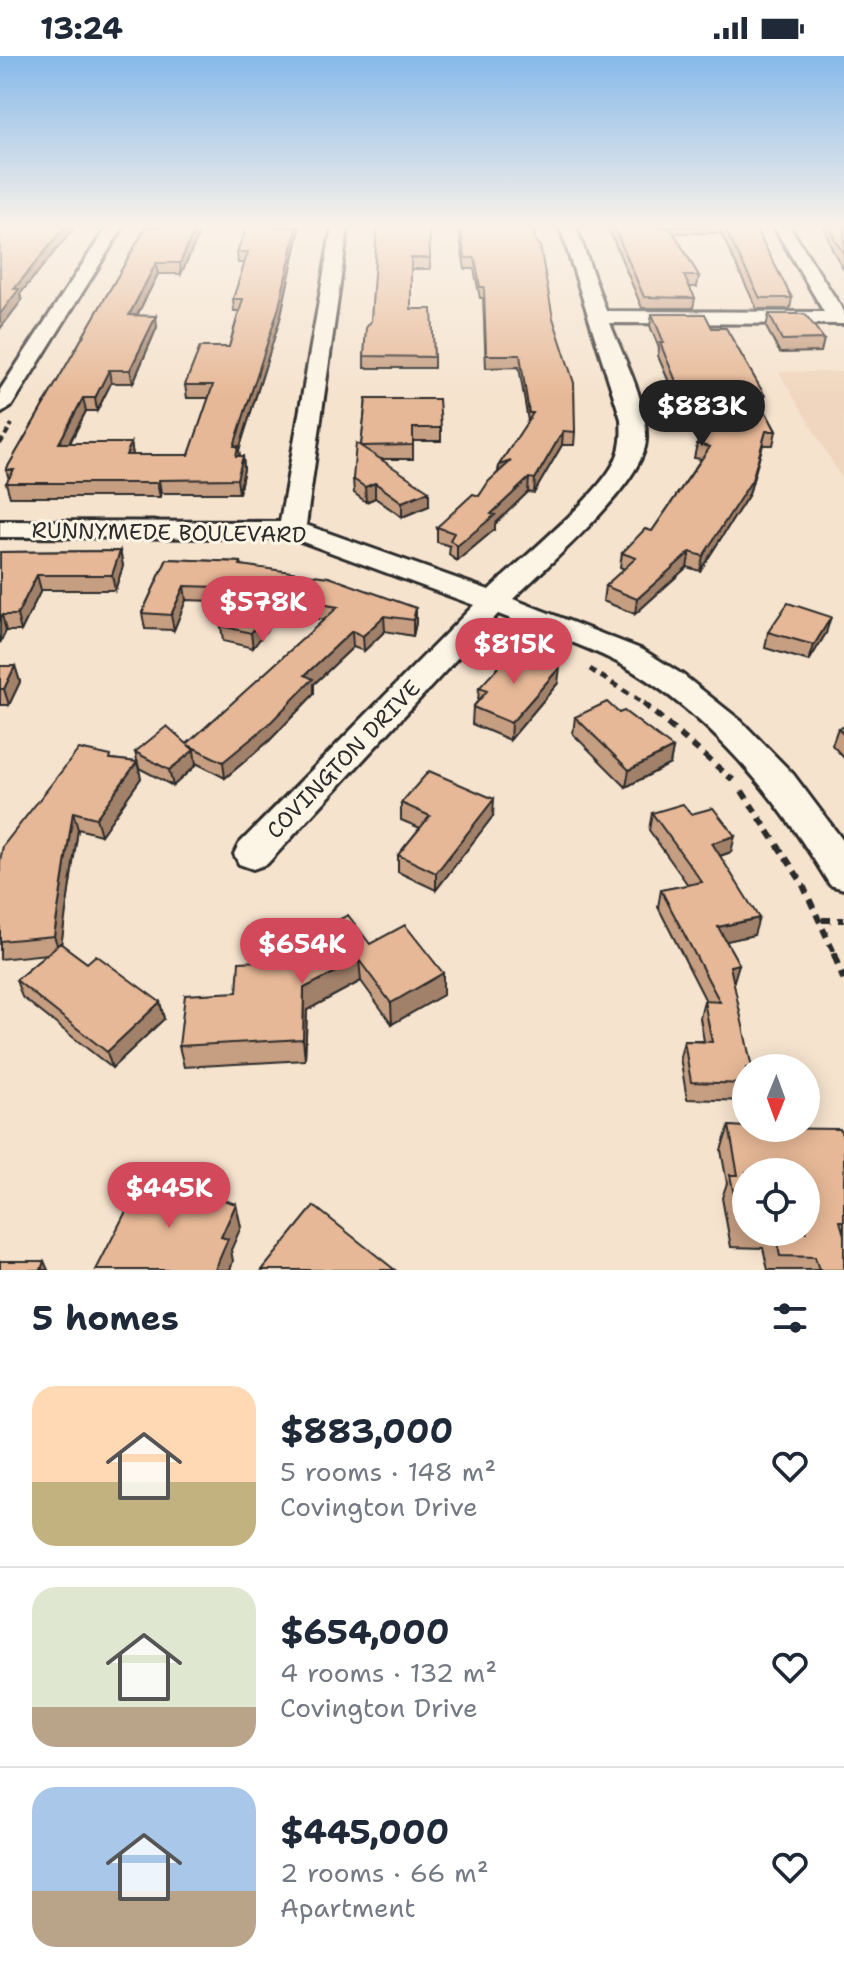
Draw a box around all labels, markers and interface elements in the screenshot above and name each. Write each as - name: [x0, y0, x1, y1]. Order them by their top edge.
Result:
- text: 13:24: [40, 8, 123, 49]
- pin: $883K: [646, 380, 758, 448]
- text: $883K: [657, 388, 747, 423]
- street label: RUNNYMEDE BOULEVARD: [31, 516, 307, 549]
- pin: $578K: [207, 576, 319, 644]
- text: $578K: [219, 584, 307, 619]
- pin: $815K: [458, 618, 570, 686]
- text: $815K: [473, 626, 555, 661]
- street label: COVINGTON DRIVE: [260, 674, 427, 845]
- pin: $654K: [246, 918, 358, 986]
- text: $654K: [258, 926, 346, 961]
- north arrow: [732, 1054, 820, 1142]
- map controls: [732, 1054, 820, 1246]
- button: locate: [732, 1158, 820, 1246]
- pin: $445K: [113, 1162, 225, 1230]
- text: $445K: [125, 1170, 213, 1205]
- text: 5 homes: [32, 1295, 179, 1341]
- icon: filters: [768, 1296, 812, 1340]
- text: $883,000: [280, 1408, 453, 1454]
- icon: home: [96, 1418, 192, 1514]
- icon: heart: [768, 1444, 812, 1488]
- text: 5 rooms · 148 m²: [280, 1454, 496, 1489]
- text: Covington Drive: [280, 1489, 478, 1524]
- text: $654,000: [280, 1609, 450, 1655]
- icon: home: [96, 1619, 192, 1715]
- icon: heart: [768, 1645, 812, 1689]
- text: 4 rooms · 132 m²: [280, 1655, 497, 1690]
- text: Covington Drive: [280, 1690, 478, 1725]
- text: $445,000: [280, 1809, 449, 1855]
- icon: home: [96, 1819, 192, 1915]
- icon: heart: [768, 1845, 812, 1889]
- text: 2 rooms · 66 m²: [280, 1855, 489, 1890]
- text: Apartment: [280, 1890, 416, 1925]

